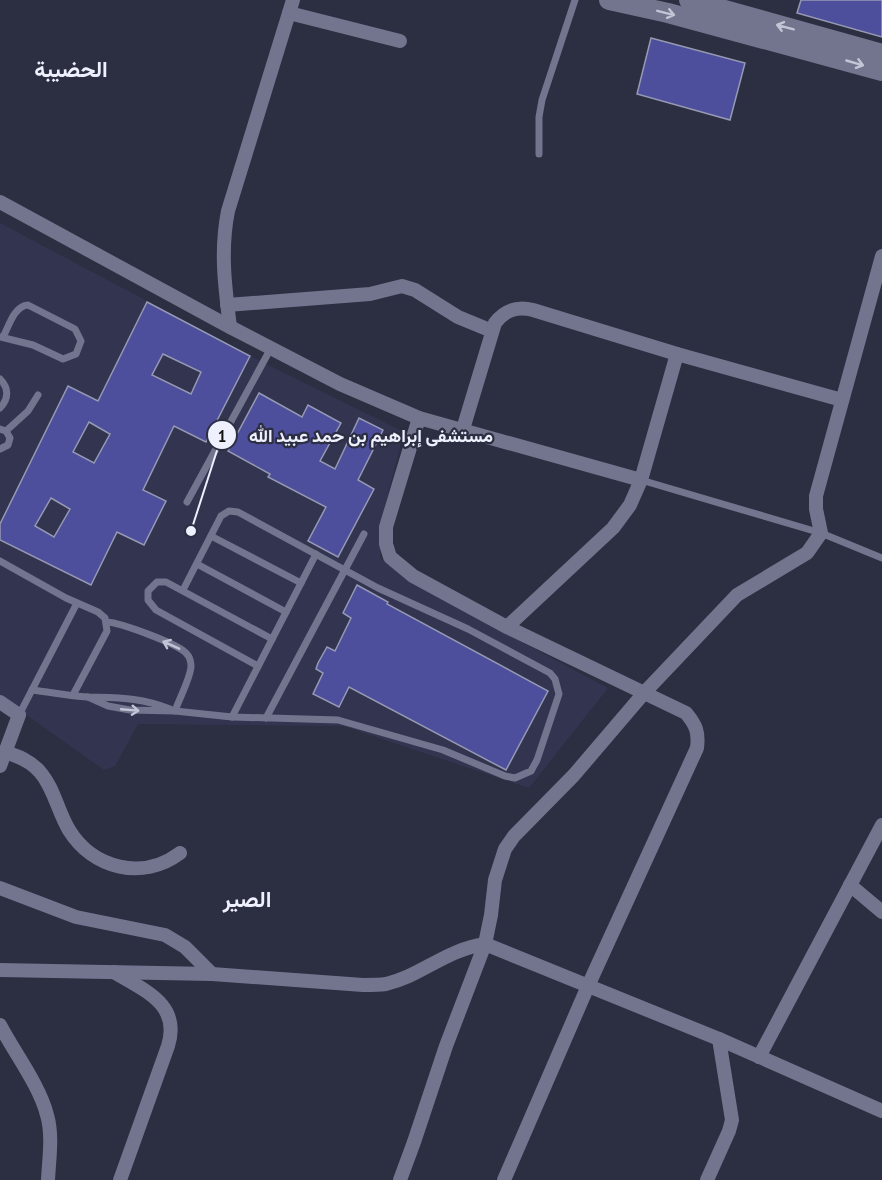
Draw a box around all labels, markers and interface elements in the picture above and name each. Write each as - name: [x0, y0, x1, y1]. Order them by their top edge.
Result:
- one-way arrow: [656, 7, 675, 19]
- one-way arrow: [776, 20, 795, 32]
- district label: الحضيبة: [34, 55, 108, 83]
- one-way arrow: [845, 58, 864, 69]
- callout: مستشفى إبراهيم بن حمد عبيد الله: [207, 417, 505, 453]
- text: 1: [218, 424, 226, 447]
- text: مستشفى إبراهيم بن حمد عبيد الله: [249, 424, 493, 448]
- one-way arrow: [162, 639, 180, 650]
- one-way arrow: [120, 705, 140, 716]
- district label: الصير: [222, 885, 271, 913]

